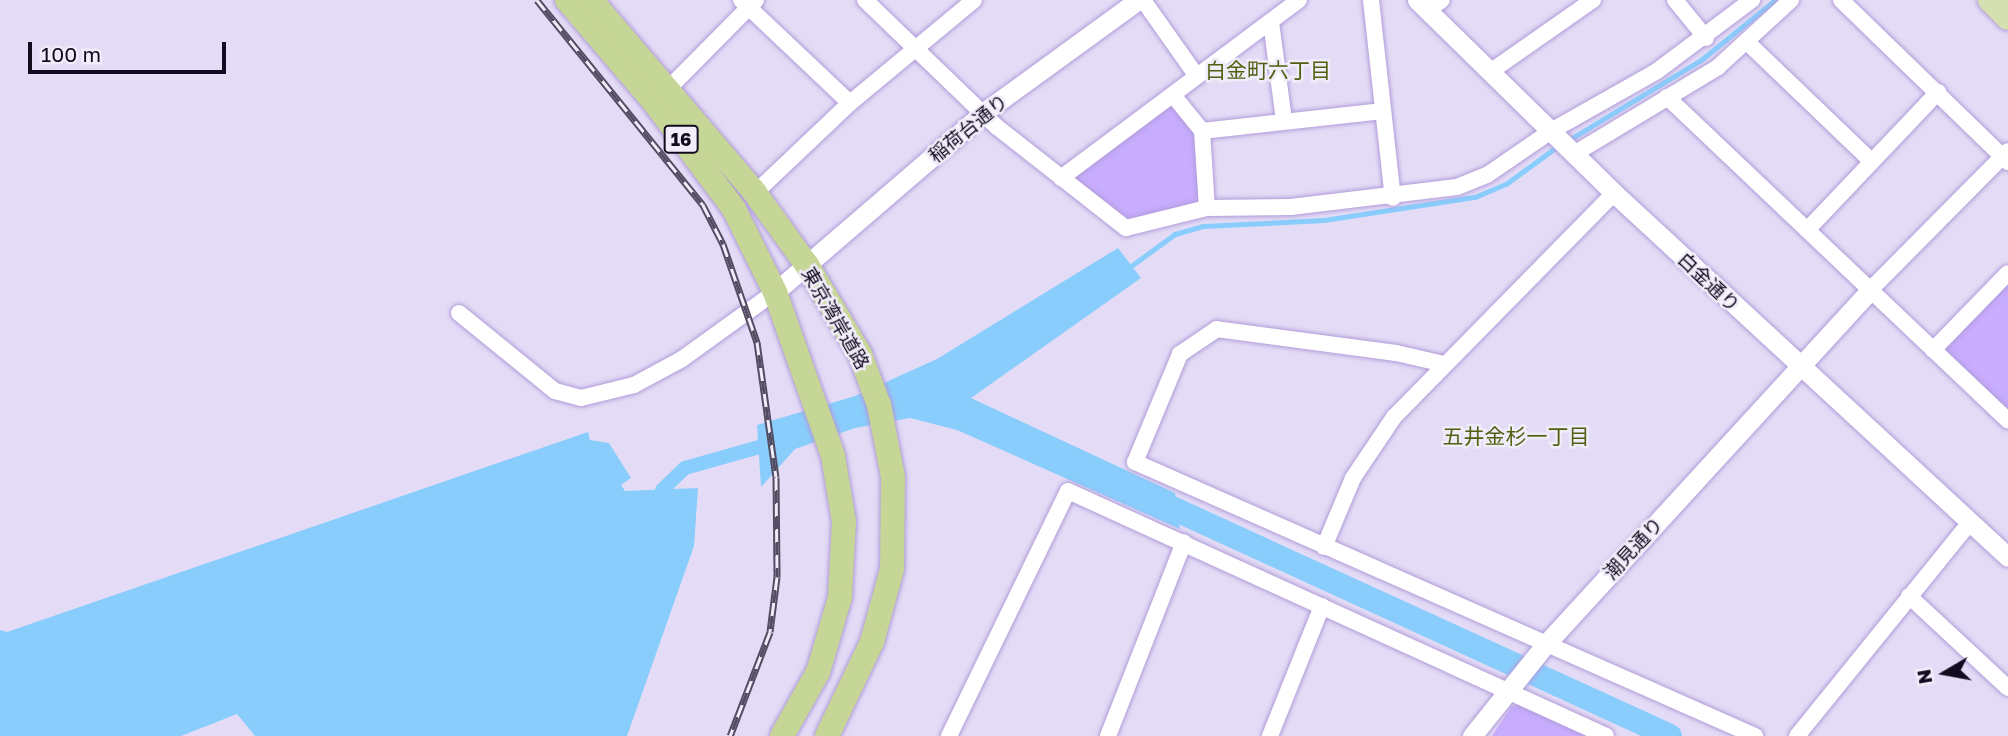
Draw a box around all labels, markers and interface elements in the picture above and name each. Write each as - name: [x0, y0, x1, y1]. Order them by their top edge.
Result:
- scale bar: [32, 28, 229, 72]
- text: 100 m: [41, 41, 101, 67]
- district label: 白金町六丁目: [1205, 57, 1331, 83]
- street label: 稲荷台通り: [924, 89, 1012, 167]
- road number: 16: [664, 124, 698, 154]
- street label: 白金通り: [1673, 248, 1745, 316]
- street label: 東京湾岸道路: [798, 263, 874, 373]
- district label: 五井金杉一丁目: [1443, 423, 1589, 449]
- street label: 潮見通り: [1599, 512, 1667, 584]
- north arrow: [1910, 638, 1980, 708]
- text: N: [1911, 668, 1936, 686]

